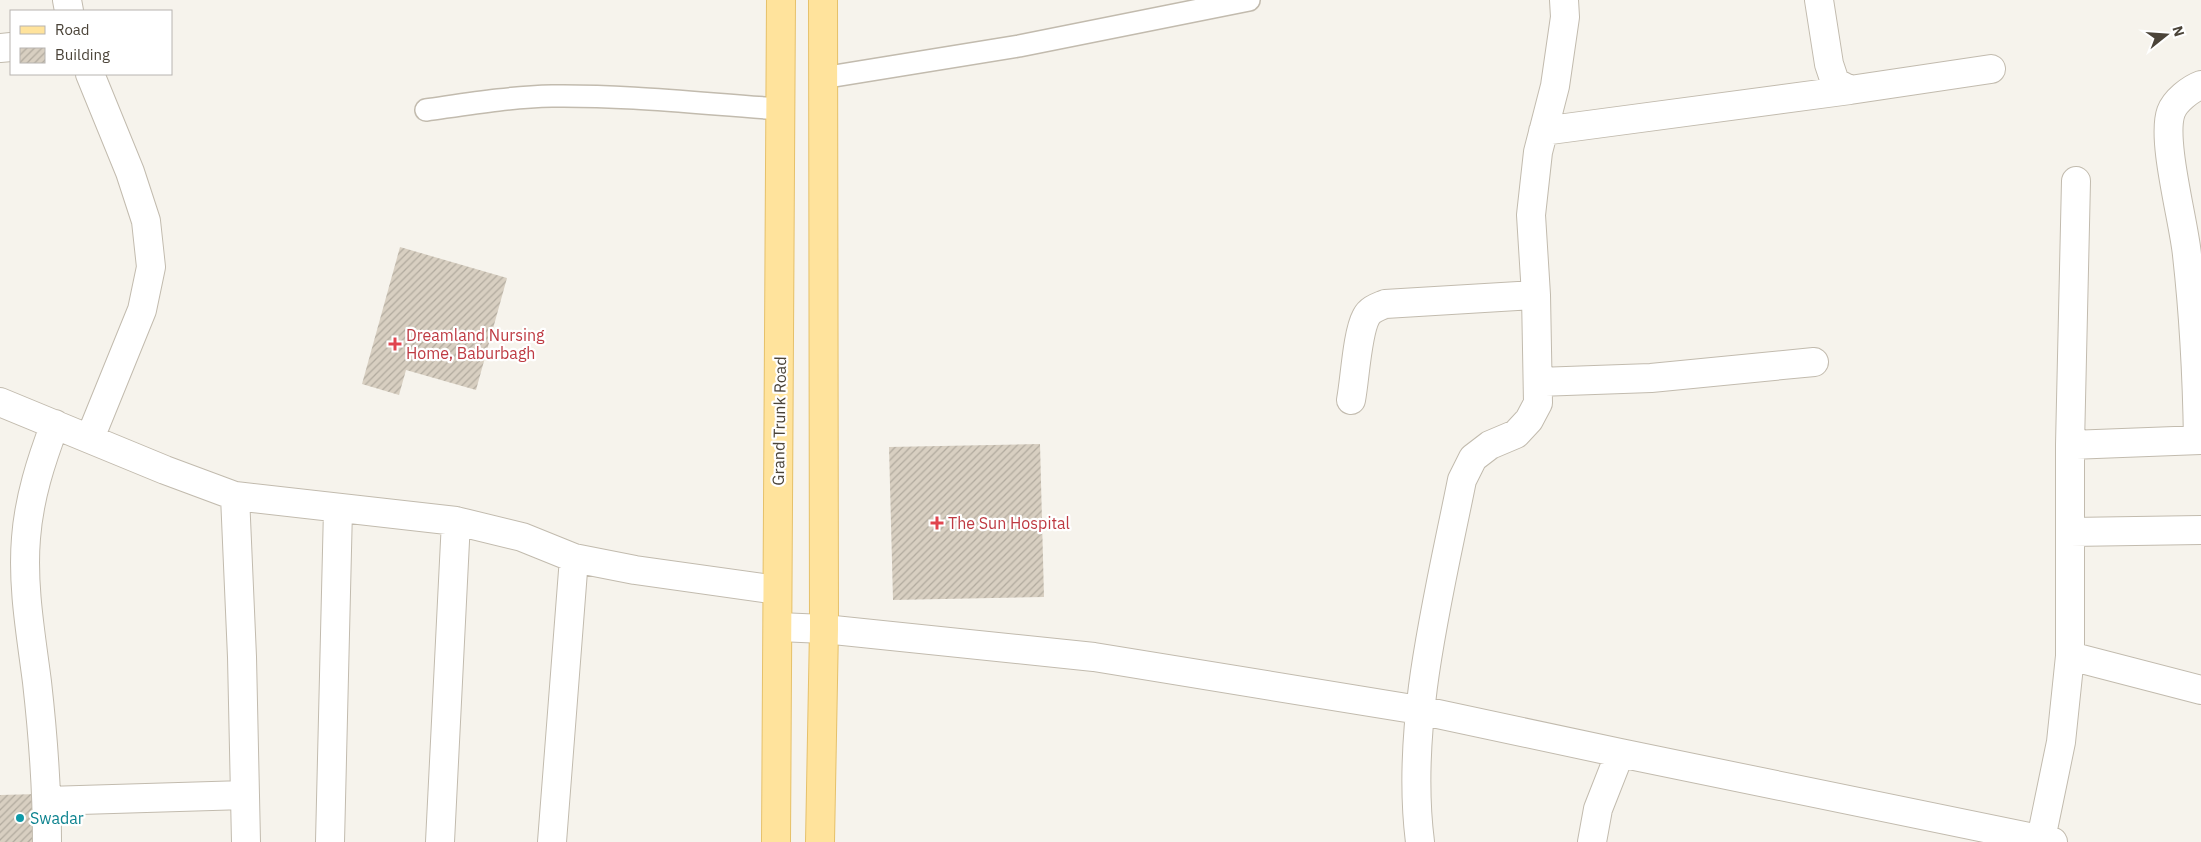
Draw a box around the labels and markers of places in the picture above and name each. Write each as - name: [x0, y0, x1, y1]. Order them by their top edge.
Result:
- place label: Dreamland Nursing Home, Baburbagh: [406, 325, 545, 363]
- marker: Dreamland Nursing Home, Baburbagh: [388, 337, 402, 351]
- place label: The Sun Hospital: [948, 513, 1070, 533]
- marker: The Sun Hospital: [930, 516, 944, 530]
- place label: Swadar: [30, 808, 84, 828]
- marker: Swadar: [14, 812, 26, 824]

